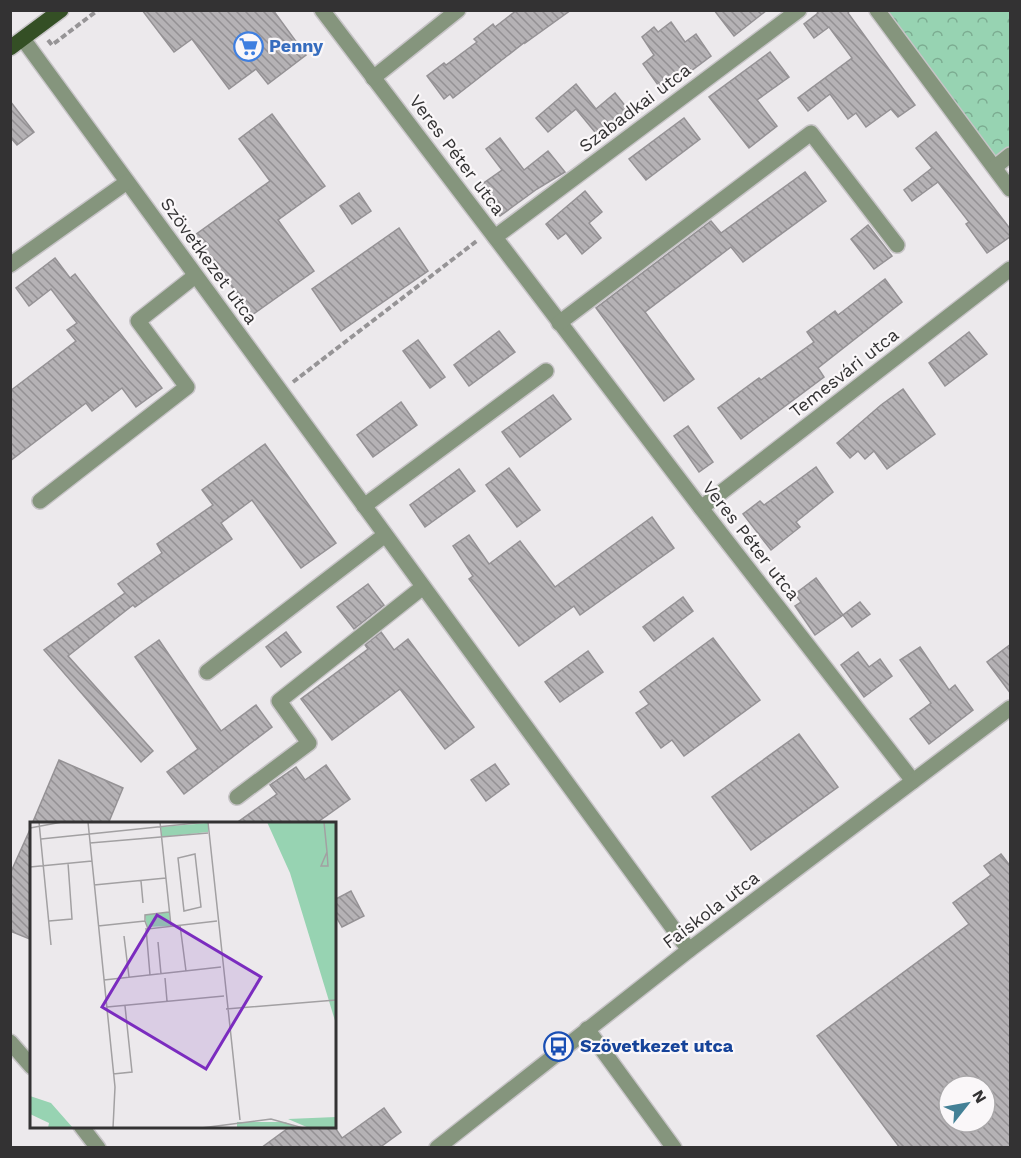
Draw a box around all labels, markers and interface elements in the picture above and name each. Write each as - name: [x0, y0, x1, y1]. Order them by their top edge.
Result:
- supermarket icon: Penny: [232, 30, 264, 62]
- place label: Penny: [269, 35, 324, 56]
- street label: Szabadkai utca: [575, 59, 695, 156]
- street label: Veres Péter utca: [405, 90, 509, 219]
- street label: Szövetkezet utca: [156, 193, 262, 328]
- street label: Temesvári utca: [785, 324, 902, 422]
- street label: Veres Péter utca: [698, 477, 804, 604]
- inset map: [30, 822, 336, 1128]
- street label: Faiskola utca: [658, 866, 763, 953]
- bus stop icon: Szövetkezet utca: [543, 1030, 575, 1062]
- place label: Szövetkezet utca: [580, 1035, 734, 1056]
- north arrow: [937, 1074, 997, 1134]
- text: N: [968, 1087, 991, 1107]

